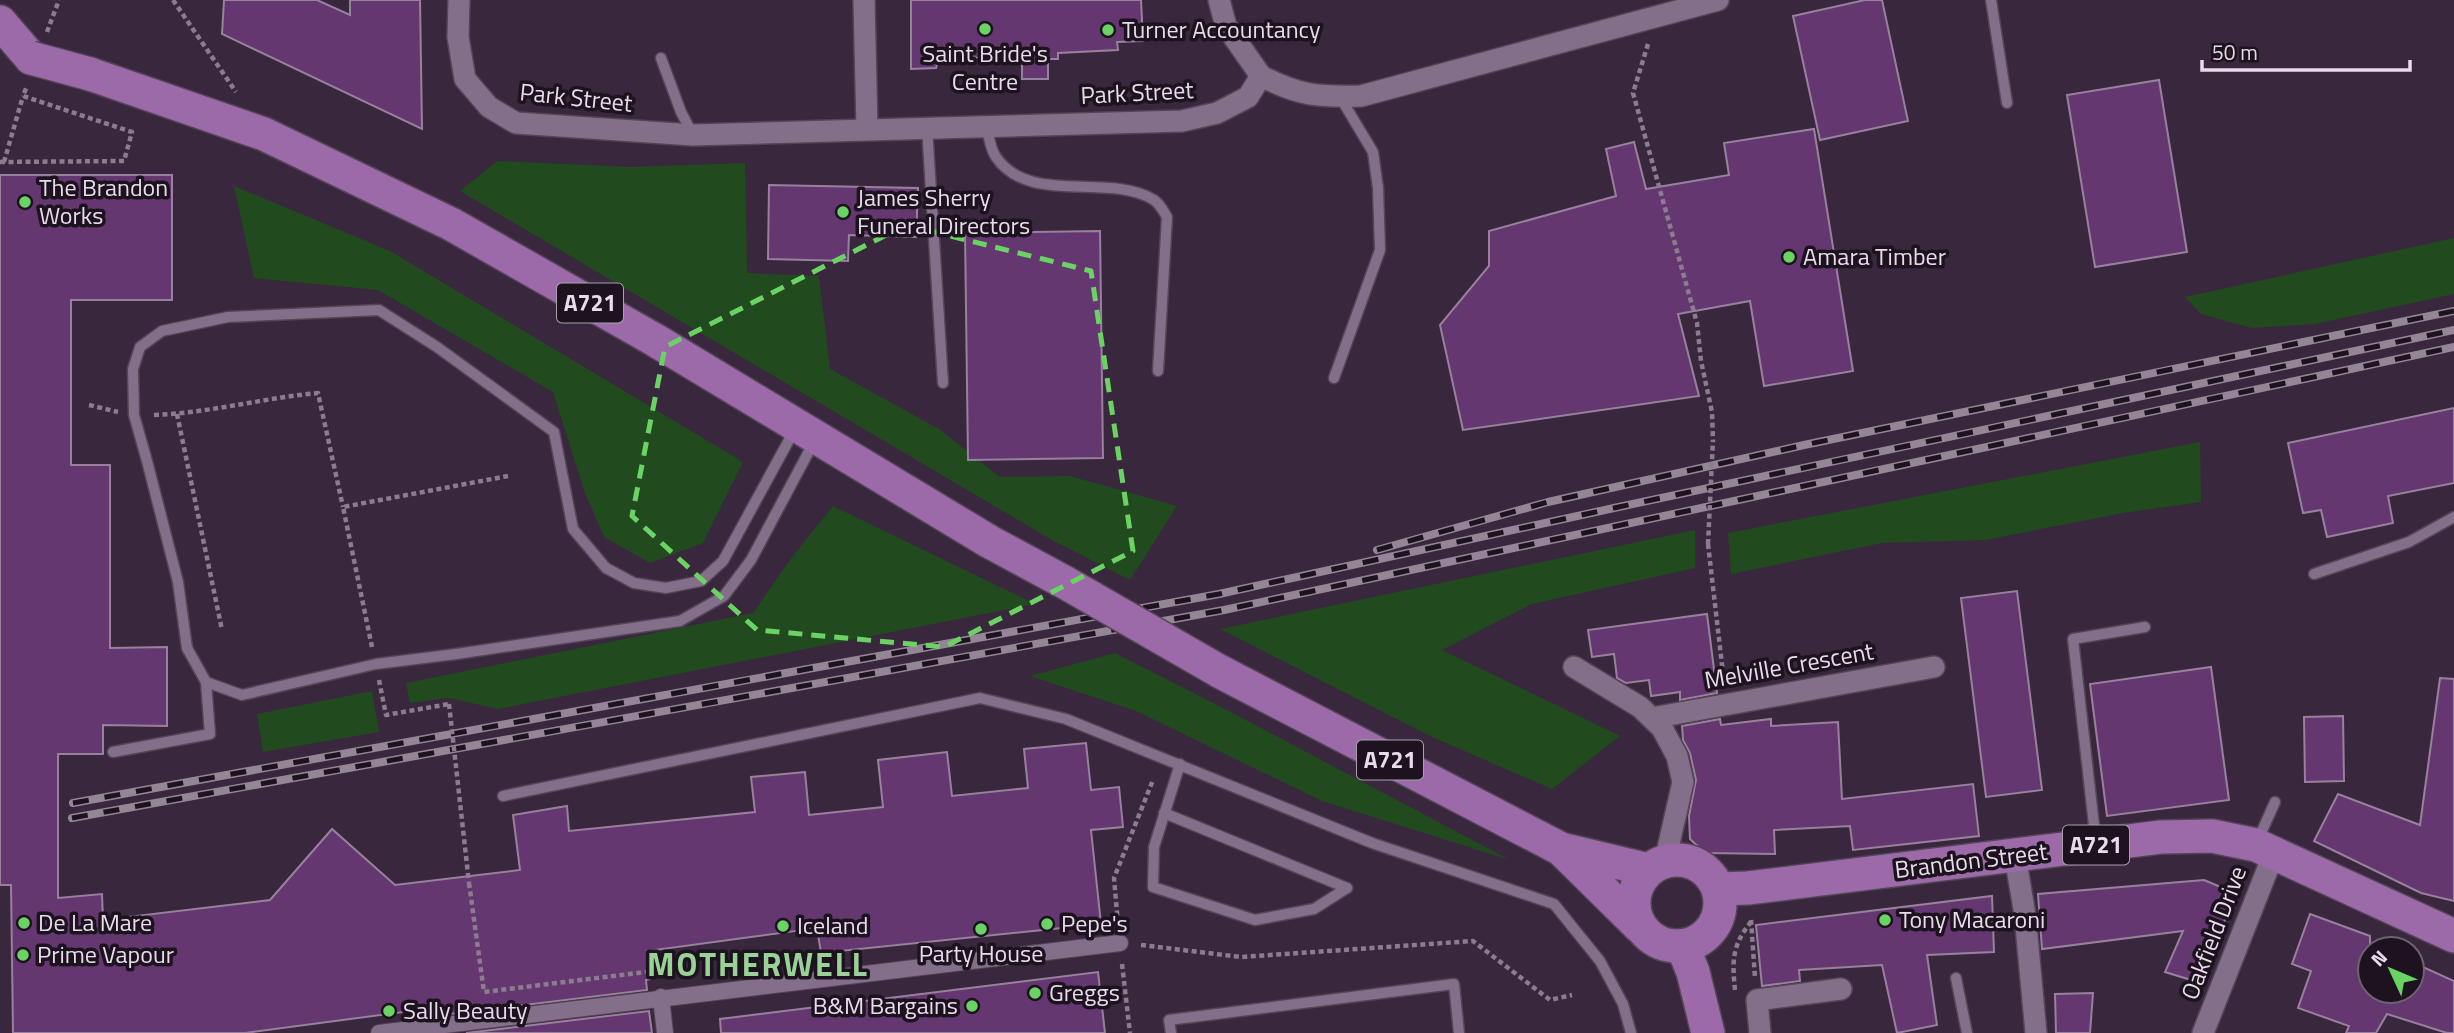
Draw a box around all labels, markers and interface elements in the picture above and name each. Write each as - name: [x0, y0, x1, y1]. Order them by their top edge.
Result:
- place label: Turner Accountancy: [1122, 11, 1321, 47]
- marker: Saint Bride's Centre: [977, 21, 993, 37]
- marker: Turner Accountancy: [1100, 22, 1116, 38]
- scale bar: [2202, 28, 2410, 72]
- place label: Saint Bride's Centre: [922, 35, 1048, 99]
- text: 50 m: [2212, 36, 2258, 68]
- street label: Park Street: [1080, 71, 1195, 113]
- street label: Park Street: [518, 73, 635, 121]
- place label: The Brandon Works: [39, 169, 168, 233]
- place label: James Sherry Funeral Directors: [857, 179, 1030, 243]
- marker: The Brandon Works: [17, 194, 33, 210]
- marker: James Sherry Funeral Directors: [835, 204, 851, 220]
- place label: Amara Timber: [1803, 238, 1946, 274]
- marker: Amara Timber: [1781, 249, 1797, 265]
- road number: A721: [557, 284, 623, 322]
- street label: Melville Crescent: [1702, 632, 1877, 698]
- road number: A721: [1357, 740, 1423, 780]
- road number: A721: [2063, 825, 2129, 864]
- street label: Brandon Street: [1893, 833, 2050, 887]
- street label: Oakfield Drive: [2171, 861, 2255, 1005]
- place label: Tony Macaroni: [1899, 901, 2045, 937]
- place label: De La Mare: [38, 904, 152, 940]
- place label: Pepe's: [1061, 905, 1128, 941]
- place label: Iceland: [797, 907, 868, 943]
- marker: Tony Macaroni: [1877, 912, 1893, 928]
- marker: De La Mare: [16, 915, 32, 931]
- marker: Pepe's: [1039, 916, 1055, 932]
- marker: Iceland: [775, 918, 791, 934]
- marker: Party House: [973, 921, 989, 937]
- place label: Party House: [919, 935, 1043, 971]
- north arrow: [2356, 935, 2426, 1005]
- place label: Prime Vapour: [37, 936, 174, 972]
- district label: MOTHERWELL: [647, 940, 869, 988]
- text: N: [2363, 943, 2393, 973]
- marker: Prime Vapour: [15, 947, 31, 963]
- place label: Greggs: [1049, 974, 1120, 1010]
- marker: Greggs: [1027, 985, 1043, 1001]
- place label: B&M Bargains: [813, 987, 958, 1023]
- place label: Sally Beauty: [403, 992, 528, 1028]
- marker: B&M Bargains: [964, 998, 980, 1014]
- marker: Sally Beauty: [381, 1003, 397, 1019]

